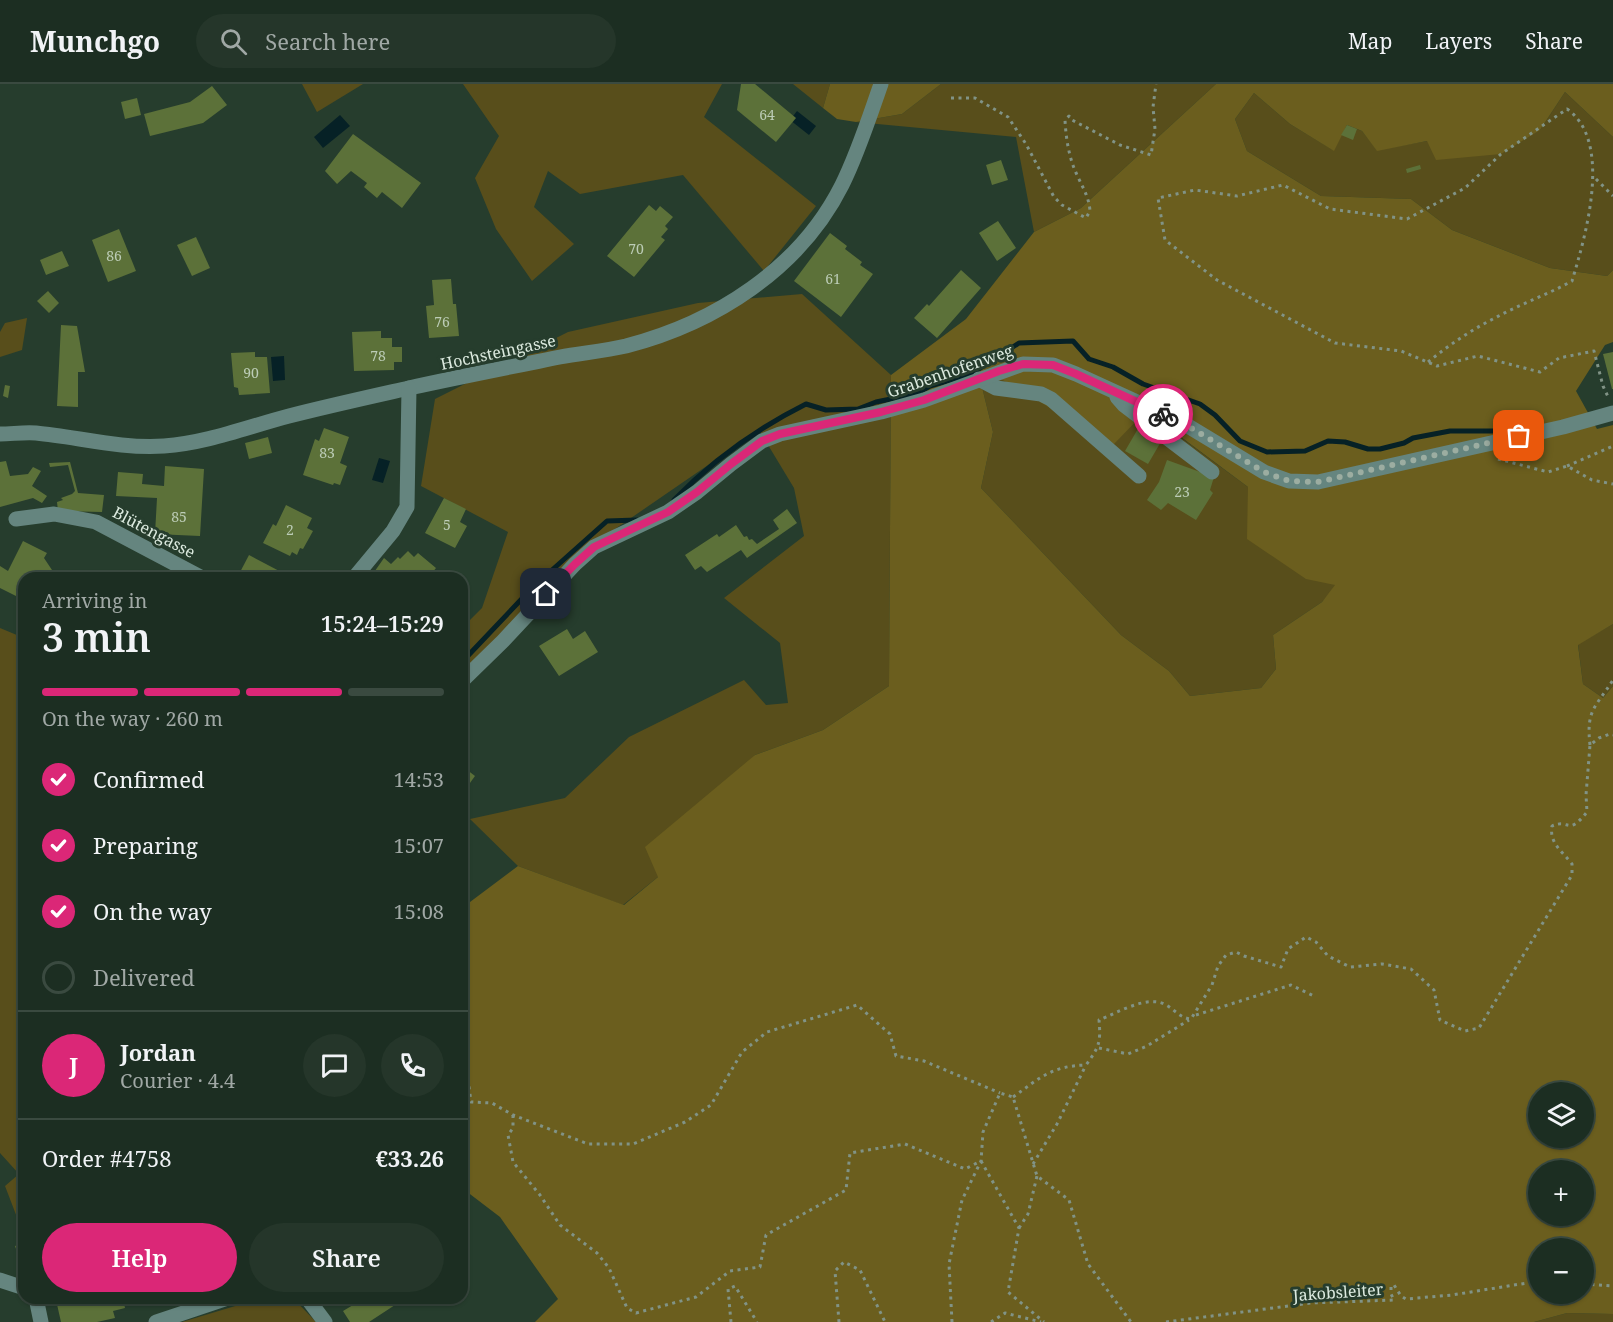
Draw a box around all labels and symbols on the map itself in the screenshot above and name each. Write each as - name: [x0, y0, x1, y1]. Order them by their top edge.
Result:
- house number: 64: [759, 105, 775, 124]
- house number: 70: [628, 239, 644, 258]
- house number: 86: [106, 246, 122, 265]
- house number: 61: [825, 269, 841, 288]
- house number: 76: [434, 312, 450, 331]
- street label: Hochsteingasse: [438, 329, 558, 375]
- street label: Grabenhofenweg: [884, 339, 1016, 403]
- house number: 78: [370, 346, 386, 365]
- house number: 90: [243, 363, 259, 382]
- courier: [1133, 384, 1193, 444]
- pin: [1493, 410, 1544, 461]
- house number: 83: [319, 443, 335, 462]
- house number: 23: [1174, 482, 1190, 501]
- street label: Blütengasse: [109, 501, 199, 563]
- house number: 85: [171, 507, 187, 526]
- house number: 5: [443, 515, 451, 534]
- house number: 2: [286, 520, 294, 539]
- pin: [520, 568, 571, 619]
- street label: Jakobsleiter: [1291, 1278, 1384, 1306]

